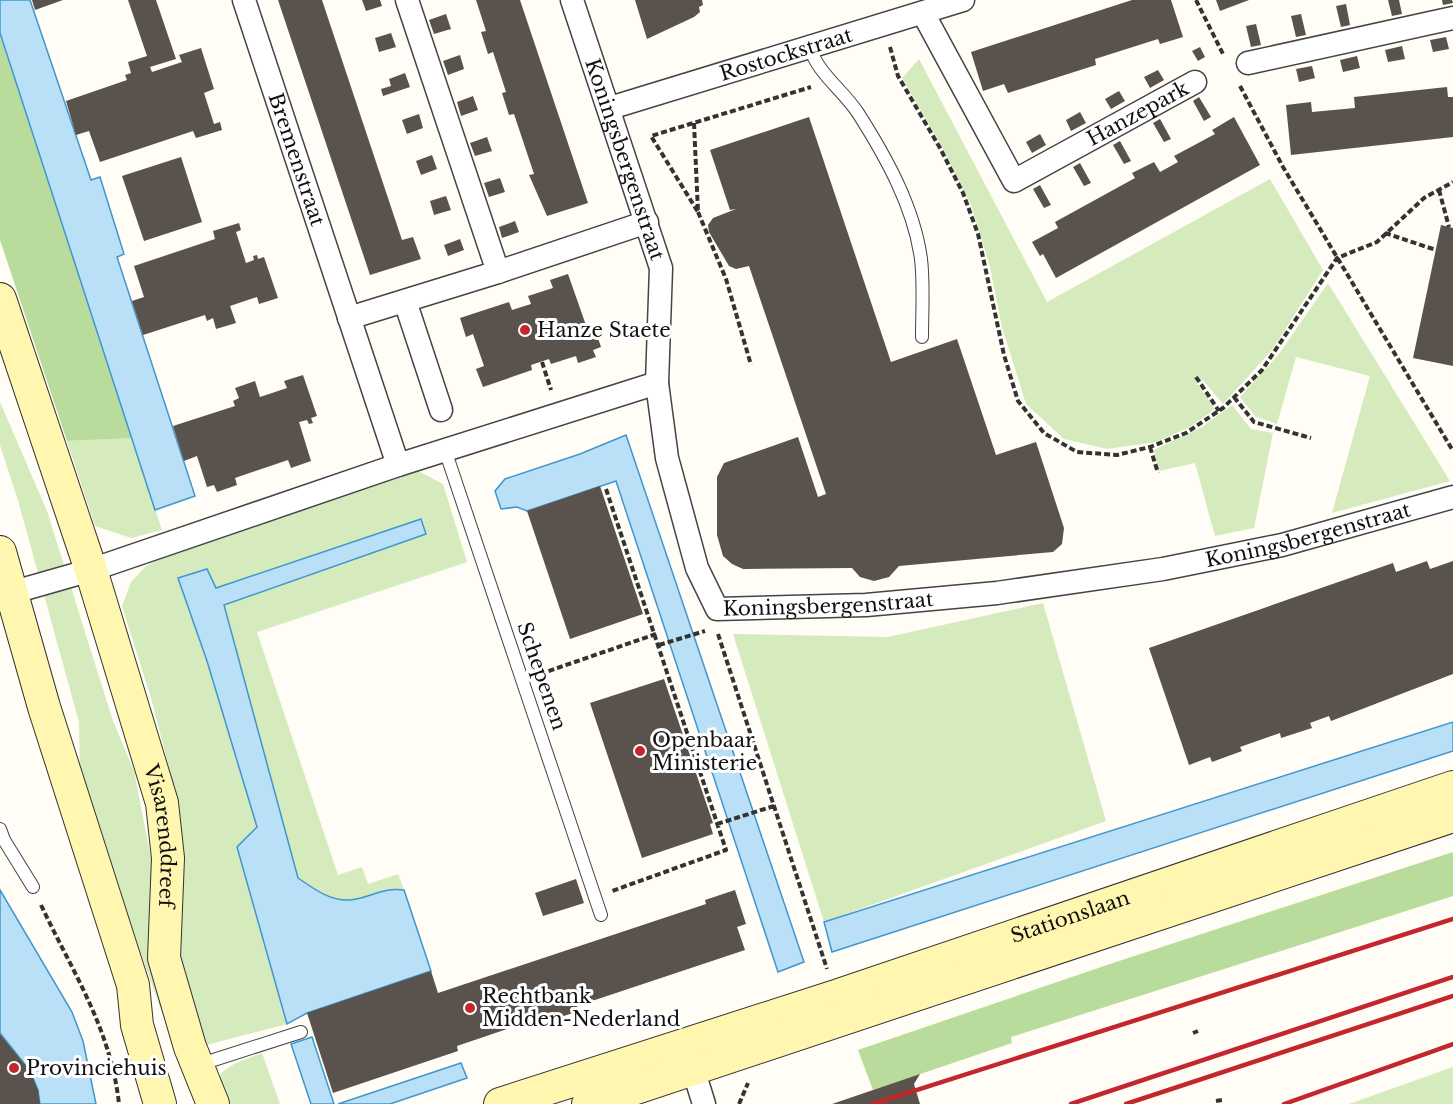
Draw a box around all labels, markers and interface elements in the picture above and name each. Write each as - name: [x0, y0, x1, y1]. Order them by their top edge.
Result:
- street label: Rostockstraat: [717, 22, 856, 86]
- street label: Koningsbergenstraat: [580, 56, 670, 264]
- street label: Hanzepark: [1083, 76, 1193, 151]
- street label: Bremenstraat: [264, 90, 330, 230]
- place label: Hanze Staete: [537, 318, 671, 342]
- marker: Hanze Staete: [518, 323, 532, 337]
- street label: Koningsbergenstraat: [1203, 497, 1414, 572]
- street label: Koningsbergenstraat: [723, 587, 935, 621]
- street label: Schepenen: [512, 619, 572, 733]
- place label: Openbaar Ministerie: [652, 728, 757, 775]
- marker: Openbaar Ministerie: [633, 744, 647, 758]
- street label: Visarenddreef: [139, 761, 180, 911]
- street label: Stationslaan: [1007, 885, 1133, 948]
- place label: Rechtbank Midden-Nederland: [482, 984, 680, 1031]
- marker: Rechtbank Midden-Nederland: [463, 1001, 477, 1015]
- place label: Provinciehuis: [26, 1056, 167, 1080]
- marker: Provinciehuis: [7, 1061, 21, 1075]

